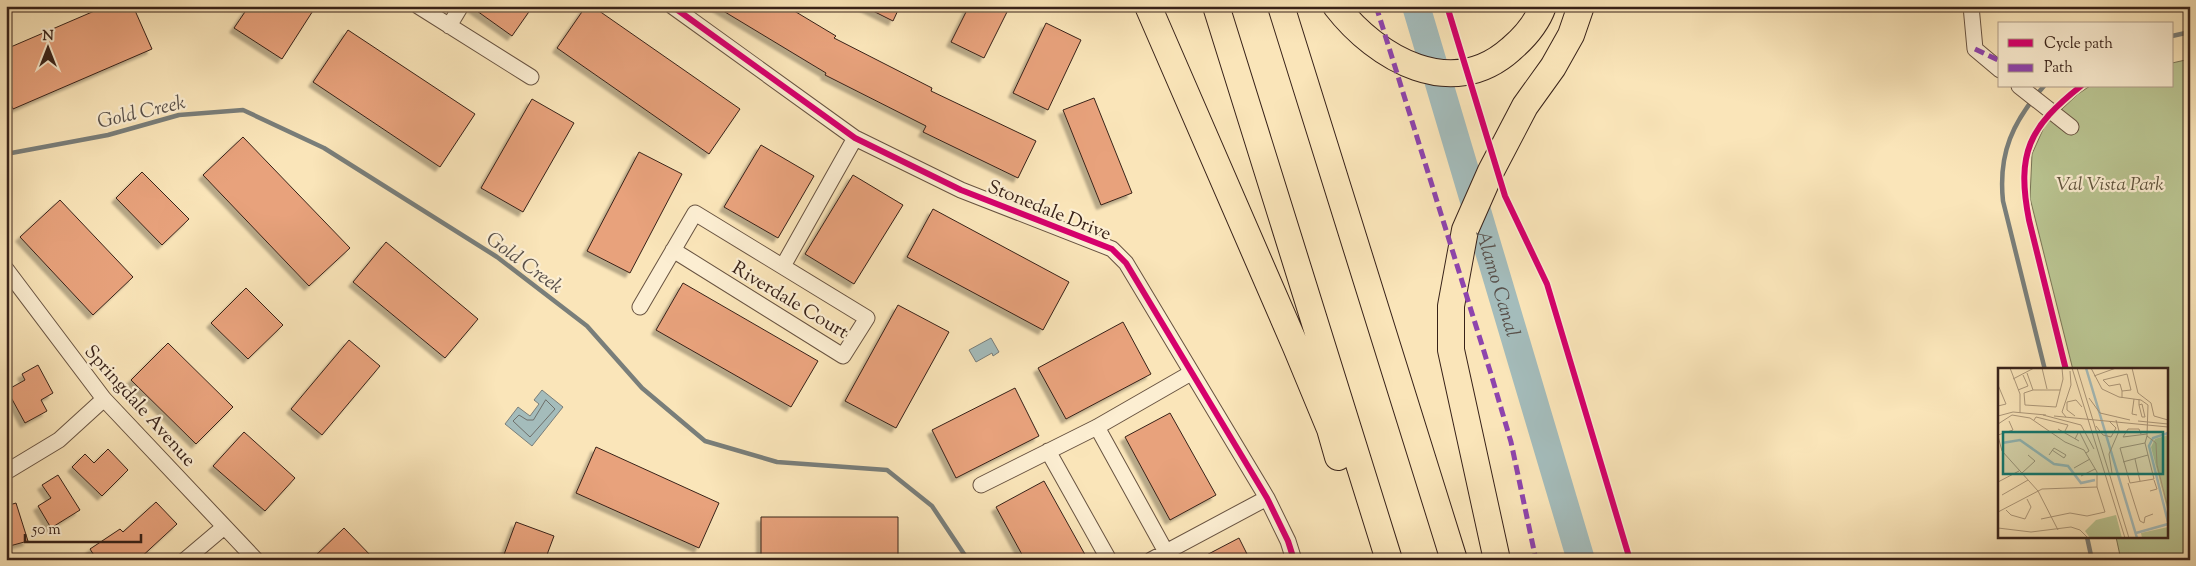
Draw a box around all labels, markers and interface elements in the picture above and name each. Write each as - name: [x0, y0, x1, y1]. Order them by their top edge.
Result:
- north arrow: [22, 22, 72, 72]
- legend: [1998, 22, 2174, 88]
- text: N: [42, 27, 54, 47]
- text: Cycle path: [2044, 34, 2113, 55]
- text: Path: [2044, 58, 2073, 79]
- water label: Gold Creek: [95, 89, 188, 138]
- park label: Val Vista Park: [2056, 172, 2164, 199]
- street label: Stonedale Drive: [983, 174, 1115, 248]
- water label: Gold Creek: [479, 226, 568, 302]
- water label: Alamo Canal: [1466, 227, 1526, 341]
- street label: Riverdale Court: [726, 256, 853, 347]
- street label: Springdale Avenue: [77, 340, 201, 474]
- inset map: [1998, 368, 2168, 538]
- scale bar: [25, 511, 141, 543]
- text: 50 m: [31, 520, 61, 541]

